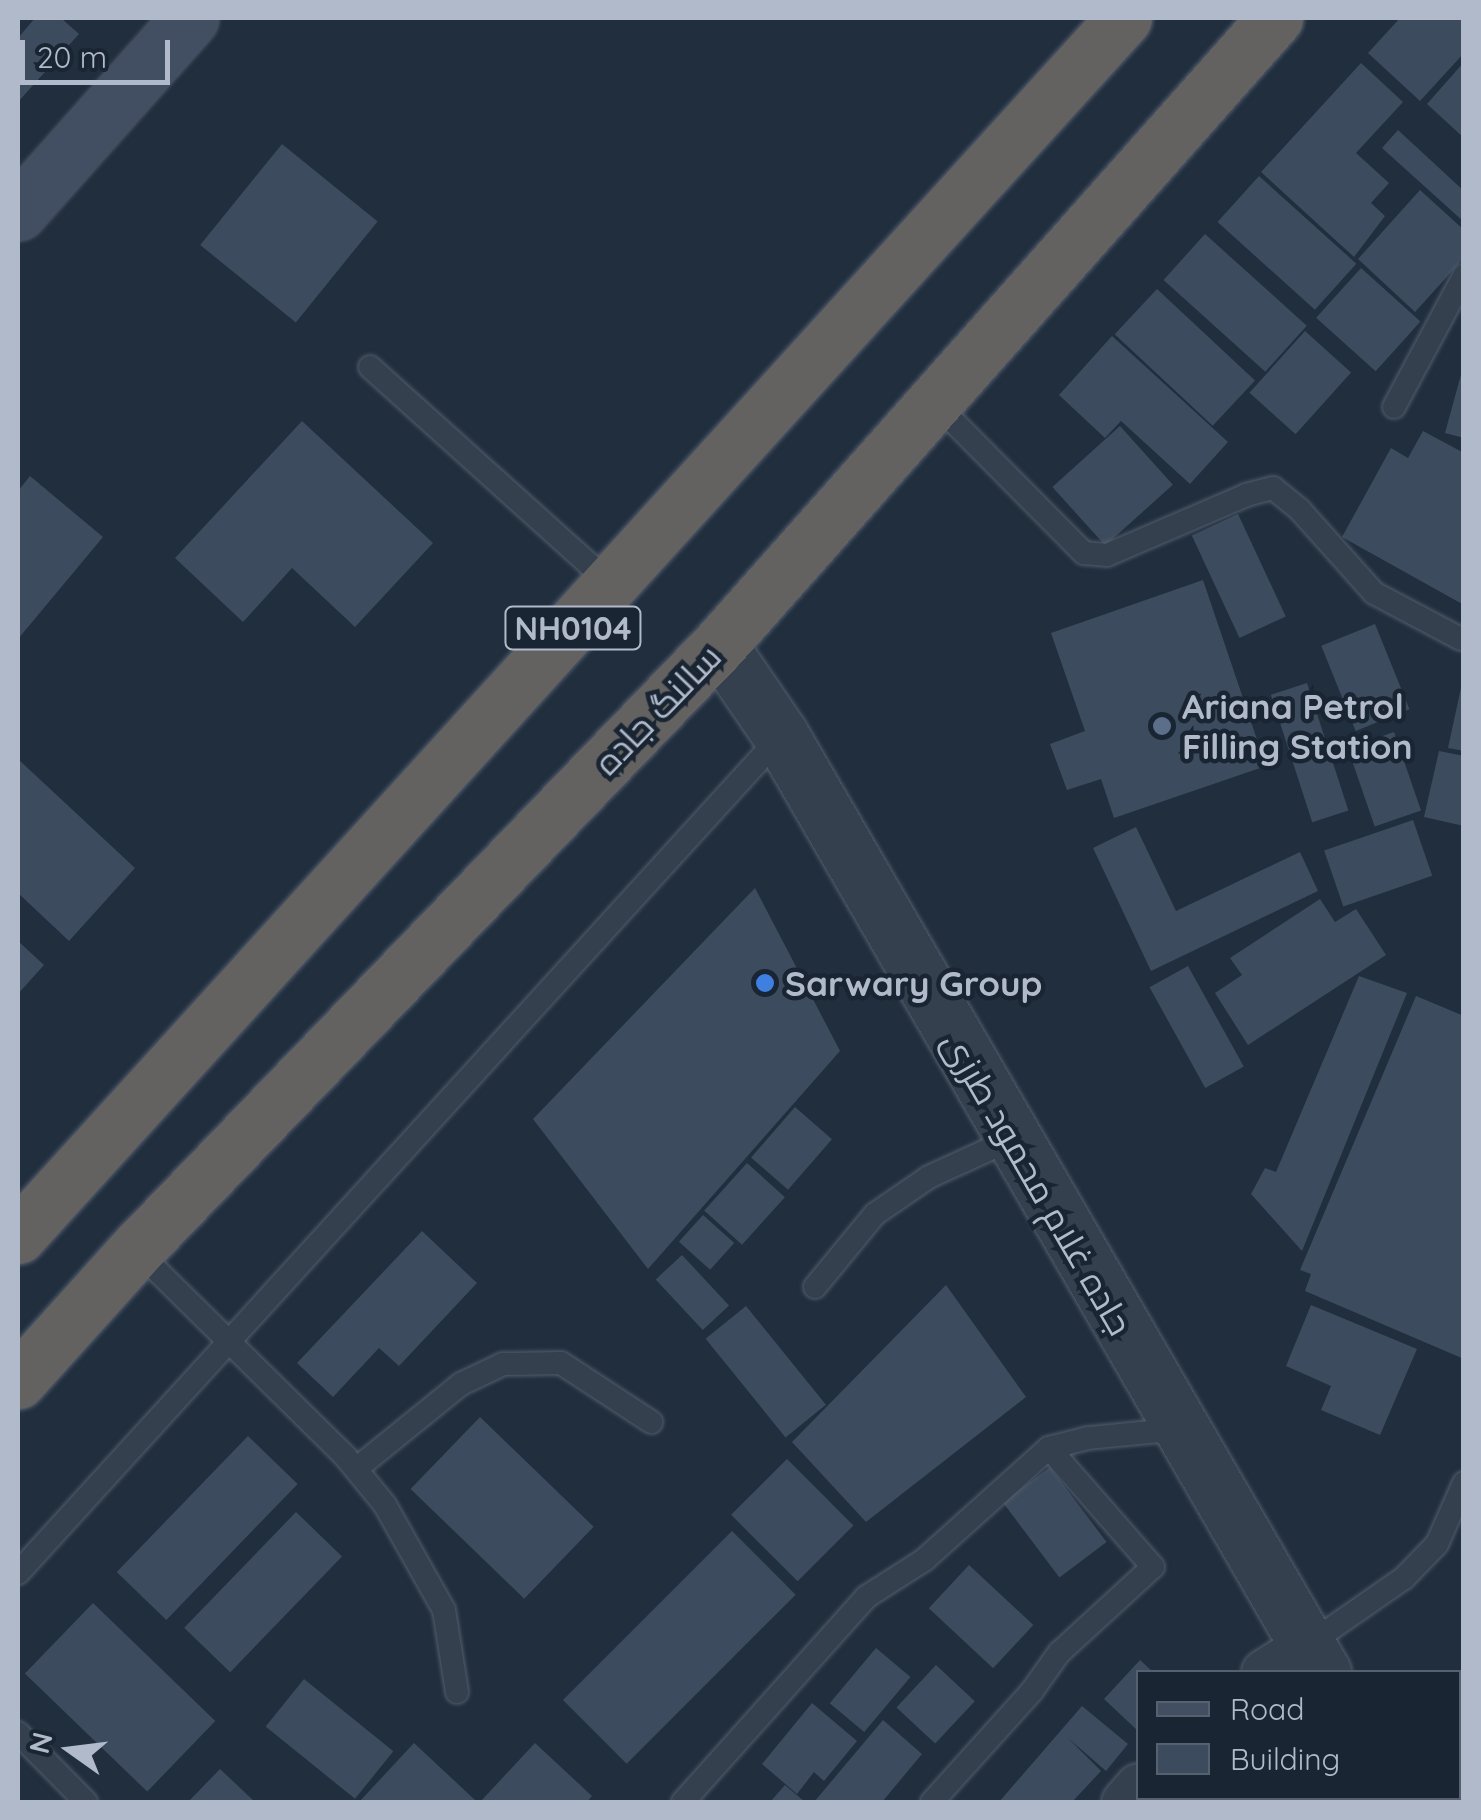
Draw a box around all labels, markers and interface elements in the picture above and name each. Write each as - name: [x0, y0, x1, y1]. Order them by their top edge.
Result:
- scale bar: [25, 20, 175, 82]
- text: 20 m: [37, 38, 107, 76]
- road number: NH0104: [503, 601, 643, 655]
- street label: سالنگ جاده: [585, 635, 729, 783]
- place label: Ariana Petrol Filling Station: [1182, 685, 1413, 767]
- marker: Ariana Petrol Filling Station: [1151, 715, 1173, 737]
- place label: Sarwary Group: [785, 962, 1042, 1004]
- marker: Sarwary Group: [754, 972, 776, 994]
- street label: جاده غلام‌ محمود طرزی: [934, 1024, 1142, 1342]
- legend: [1136, 1670, 1461, 1800]
- text: Road: [1230, 1690, 1304, 1728]
- north arrow: [20, 1700, 120, 1800]
- text: N: [21, 1728, 60, 1757]
- text: Building: [1230, 1740, 1340, 1778]

